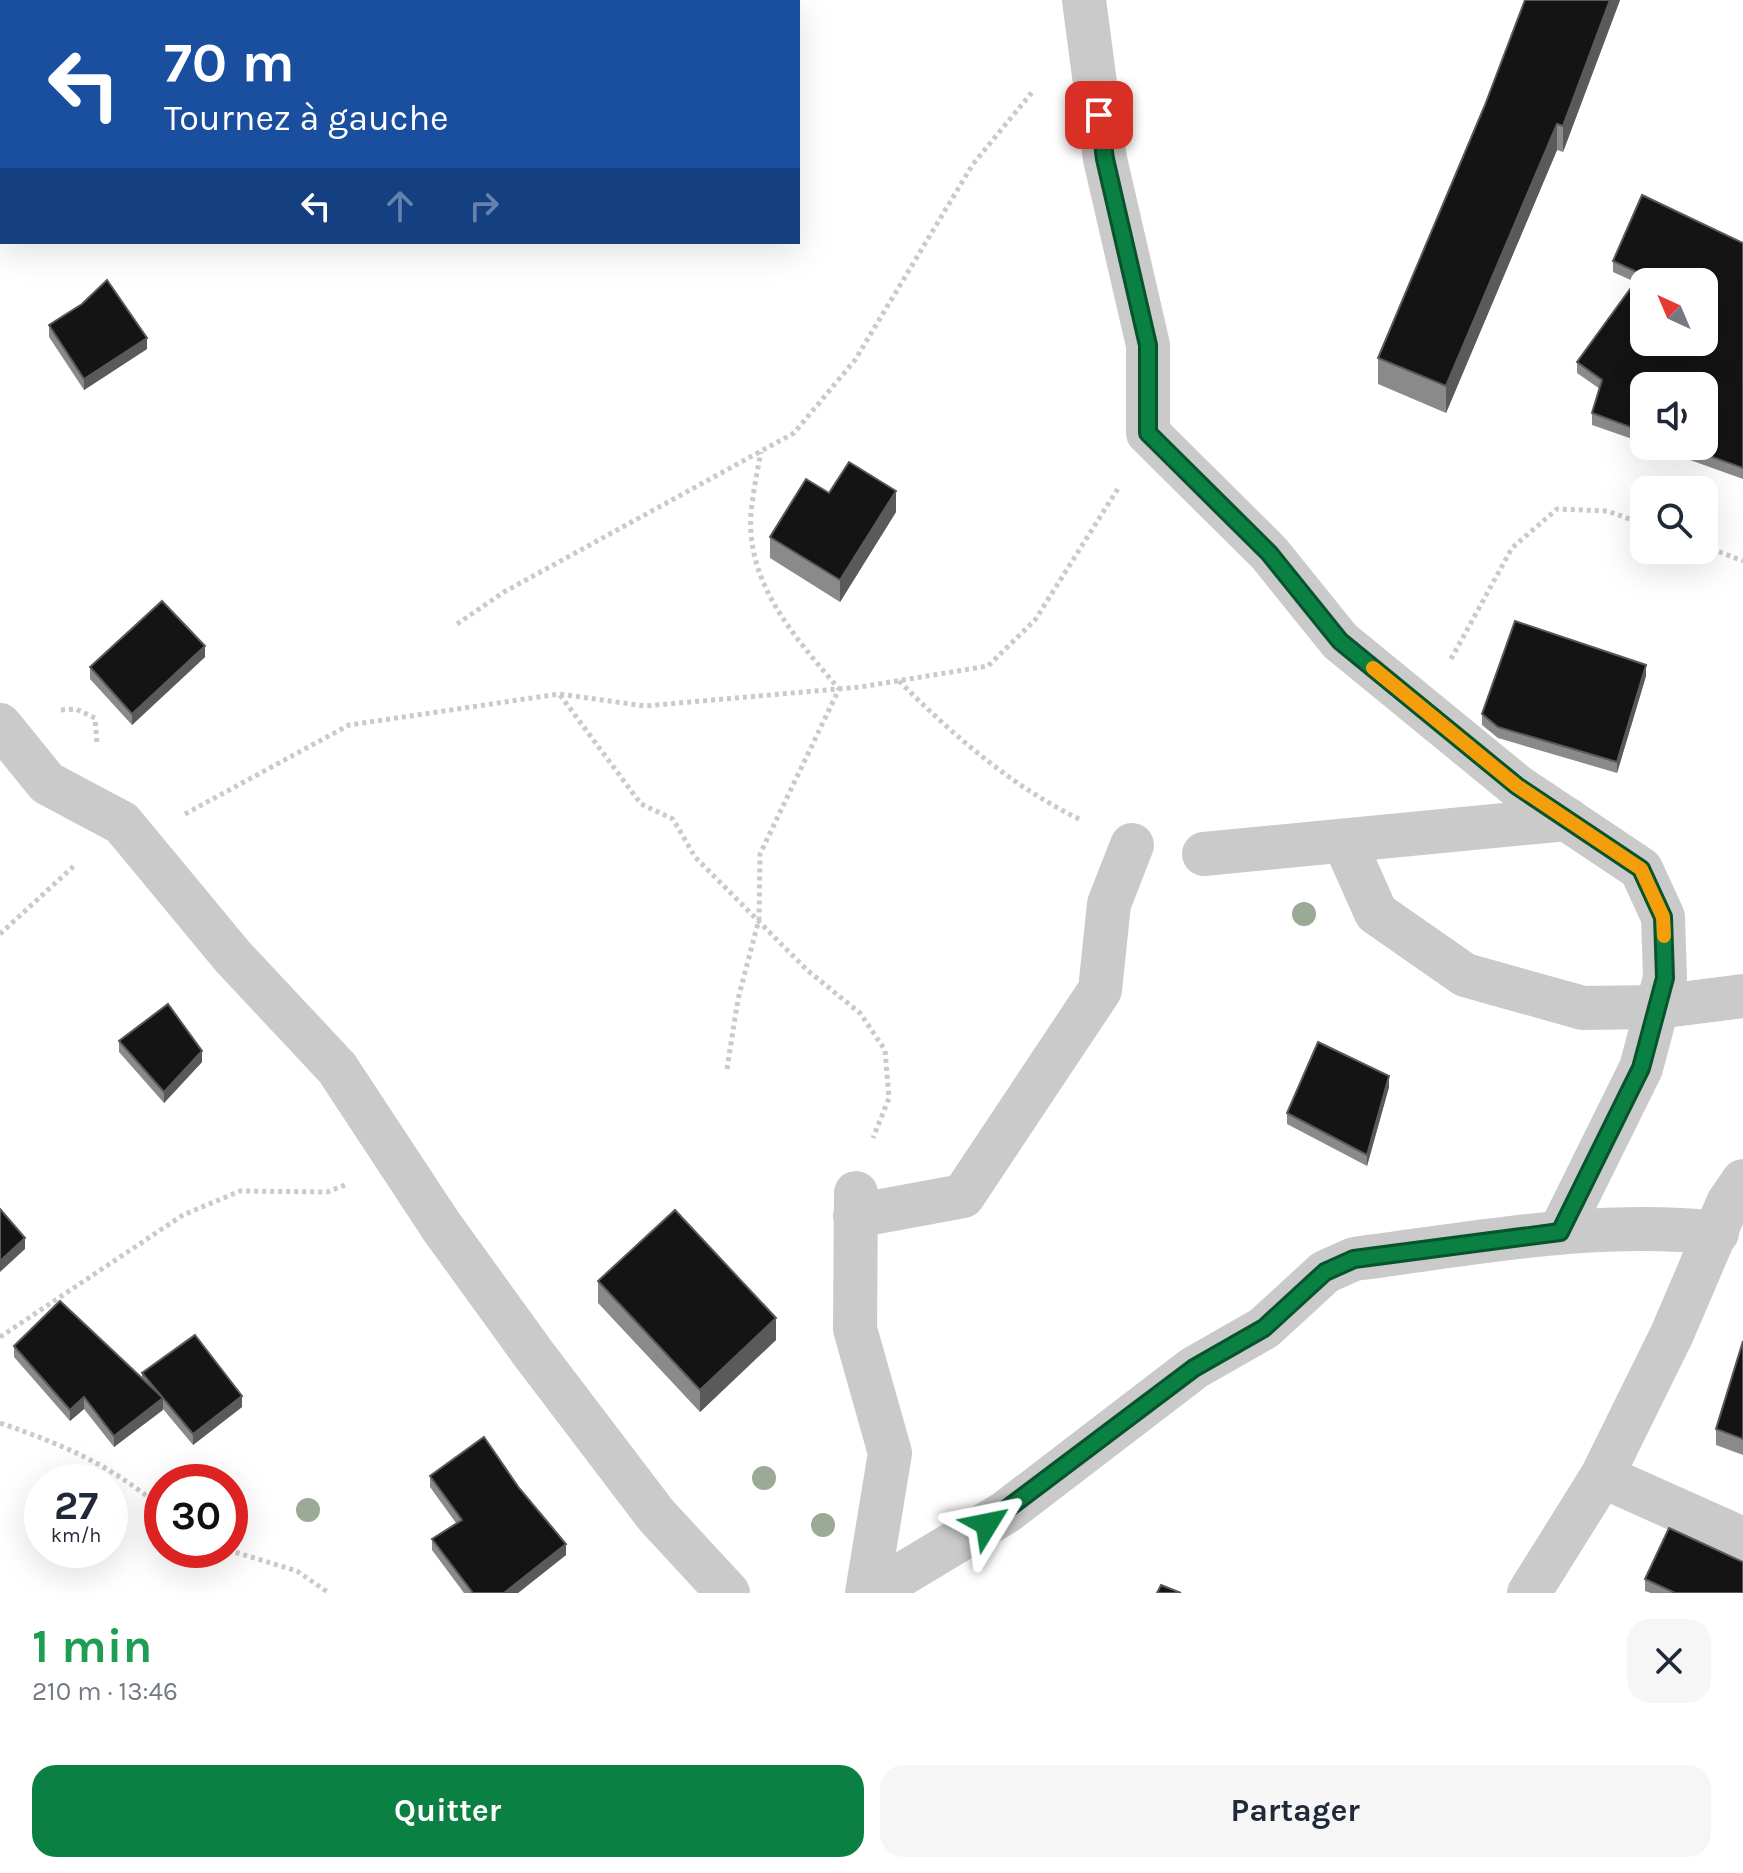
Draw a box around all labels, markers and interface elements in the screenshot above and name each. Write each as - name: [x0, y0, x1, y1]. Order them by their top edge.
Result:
- text: 70 m: [164, 30, 295, 95]
- icon: left: [32, 32, 136, 136]
- pin: [1065, 81, 1133, 149]
- icon: arrive: [1077, 93, 1121, 137]
- text: Tournez à gauche: [164, 97, 449, 139]
- icon: left: [294, 184, 338, 228]
- icon: ahead: [378, 184, 422, 228]
- icon: right: [462, 184, 506, 228]
- north arrow: [1630, 268, 1718, 356]
- map controls: [1630, 268, 1718, 564]
- button: sound: [1630, 372, 1718, 460]
- button: search: [1630, 476, 1718, 564]
- speed limit sign: 30: [144, 1464, 248, 1568]
- text: 27: [54, 1482, 98, 1529]
- position arrow: [945, 1482, 1029, 1566]
- text: km/h: [51, 1524, 101, 1547]
- text: 1 min: [32, 1618, 152, 1674]
- button: close: [1627, 1619, 1711, 1703]
- text: 210 m · 13:46: [32, 1676, 178, 1707]
- button: Quitter: [32, 1765, 864, 1857]
- button: Partager: [880, 1765, 1711, 1857]

